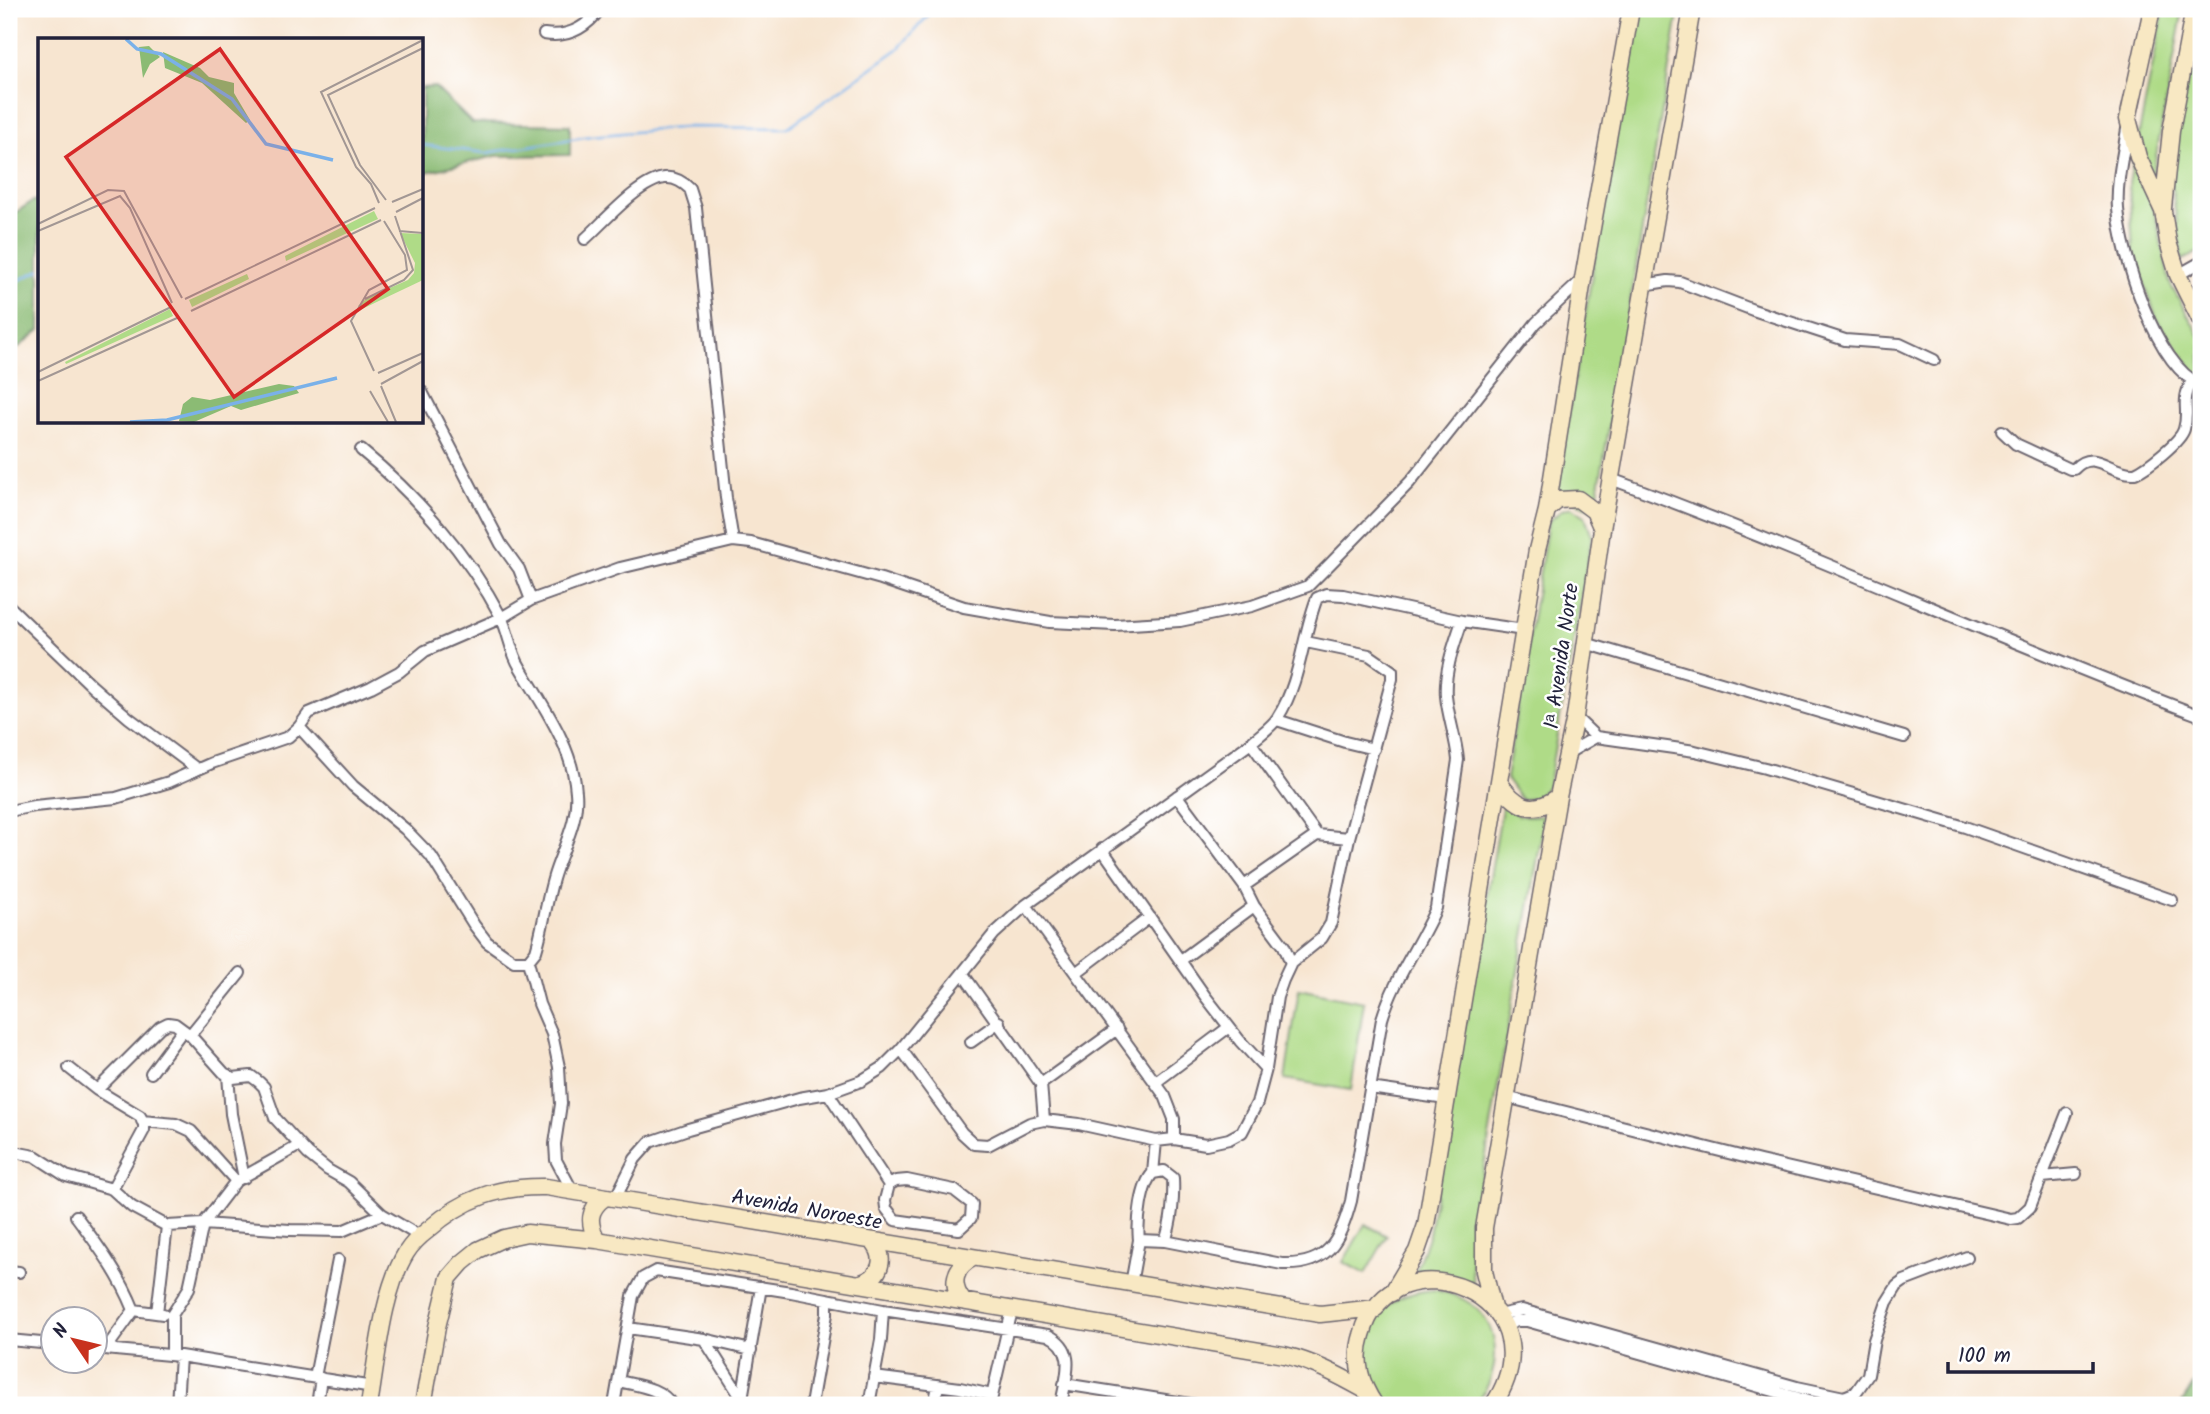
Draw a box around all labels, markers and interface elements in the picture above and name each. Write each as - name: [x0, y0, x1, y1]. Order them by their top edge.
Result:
- inset map: [38, 38, 424, 424]
- street label: 1ᵃ Avenida Norte: [1536, 581, 1589, 731]
- street label: Avenida Noroeste: [729, 1181, 885, 1240]
- north arrow: [38, 1306, 108, 1376]
- text: N: [46, 1318, 77, 1345]
- scale bar: [1948, 1330, 2093, 1374]
- text: 100 m: [1958, 1340, 2011, 1373]

